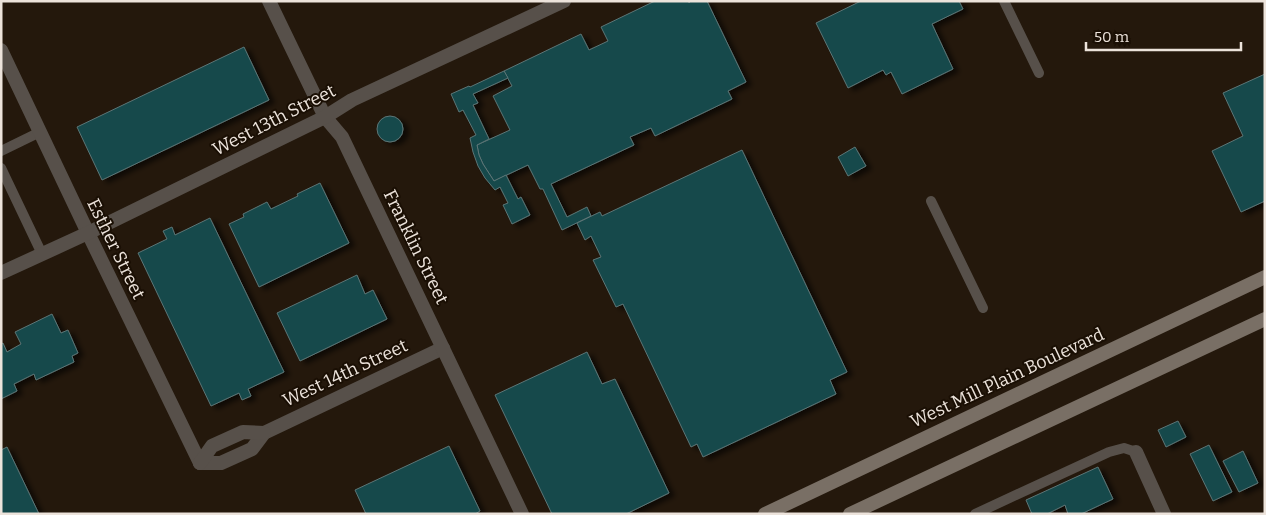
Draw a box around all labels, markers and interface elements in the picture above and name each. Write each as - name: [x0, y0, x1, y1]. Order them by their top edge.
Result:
- scale bar: [1086, 20, 1241, 52]
- text: 50 m: [1094, 28, 1130, 46]
- street label: West 13th Street: [209, 79, 340, 160]
- street label: Franklin Street: [379, 186, 453, 308]
- street label: Esther Street: [82, 195, 150, 303]
- street label: West Mill Plain Boulevard: [907, 323, 1108, 433]
- street label: West 14th Street: [279, 334, 411, 412]

